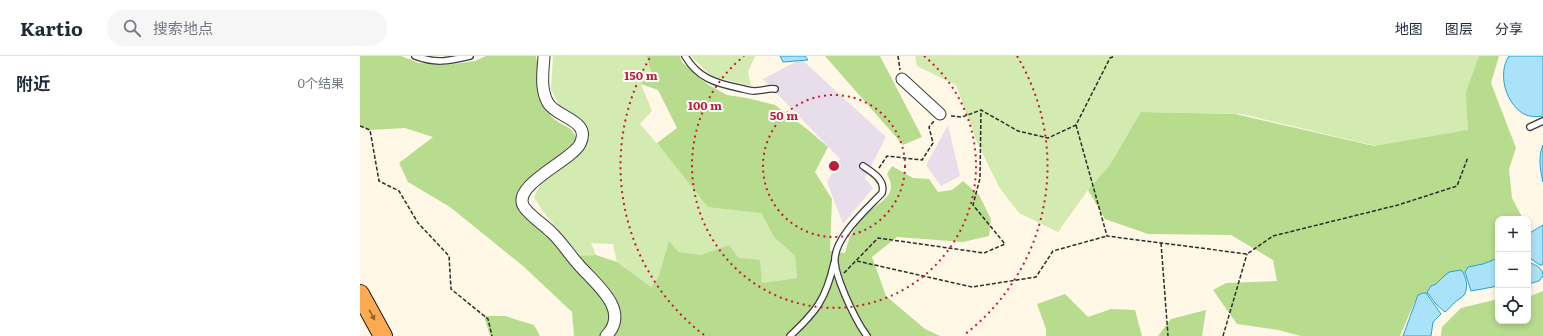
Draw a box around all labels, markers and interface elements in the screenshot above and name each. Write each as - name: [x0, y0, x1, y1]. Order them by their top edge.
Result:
- search box: [107, 10, 387, 46]
- text: Kartio: [20, 14, 83, 42]
- text: 搜索地点: [153, 16, 213, 39]
- icon: search: [121, 17, 143, 39]
- text: 地图: [1395, 18, 1423, 38]
- text: 图层: [1445, 18, 1473, 38]
- text: 分享: [1495, 18, 1523, 38]
- text: 150 m: [624, 66, 658, 84]
- text: 附近: [16, 70, 50, 95]
- text: 0个结果: [297, 73, 344, 92]
- text: 100 m: [688, 96, 722, 114]
- text: 50 m: [770, 106, 798, 124]
- centre of rings: [827, 159, 841, 173]
- map controls: [1495, 216, 1531, 324]
- button: +: [1495, 216, 1531, 252]
- button: −: [1495, 252, 1531, 288]
- button: locate: [1495, 288, 1531, 324]
- one-way arrow: [368, 309, 375, 321]

